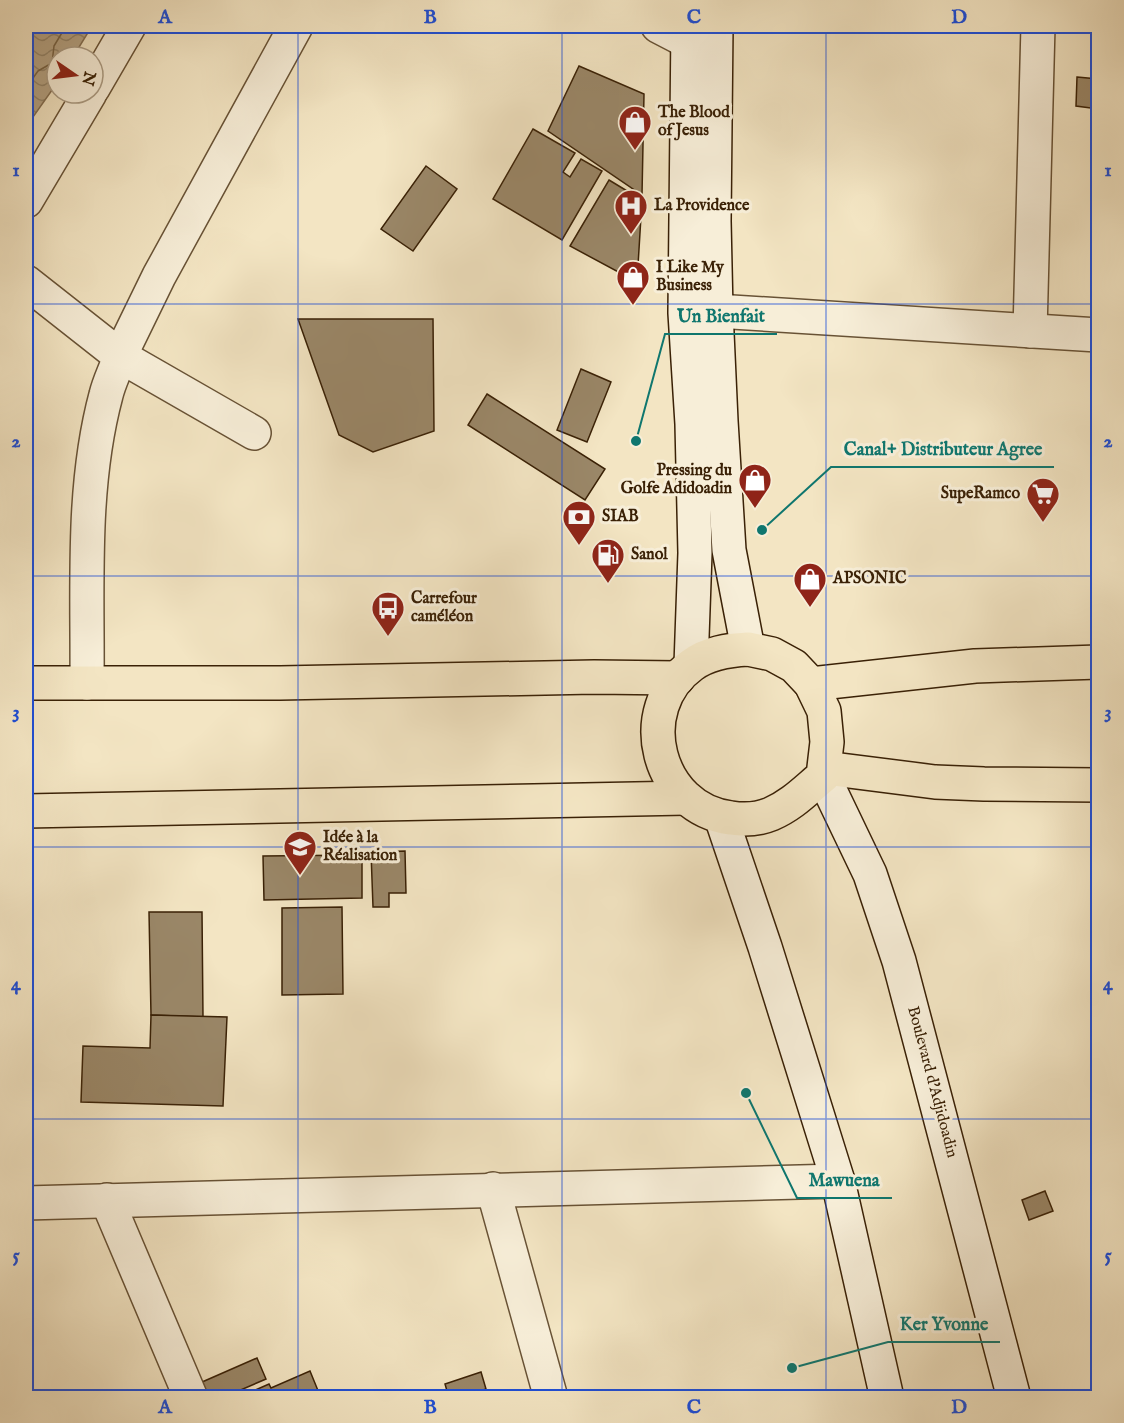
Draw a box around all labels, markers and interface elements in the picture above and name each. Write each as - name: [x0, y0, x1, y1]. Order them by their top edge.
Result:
- text: A: [157, 5, 173, 30]
- text: B: [423, 5, 437, 30]
- text: C: [687, 5, 701, 30]
- text: D: [951, 5, 967, 30]
- north arrow: [45, 45, 105, 105]
- text: N: [76, 68, 99, 87]
- place label: The Blood of Jesus: [657, 103, 730, 141]
- shop icon: The Blood of Jesus: [617, 104, 653, 151]
- text: 1: [12, 158, 20, 183]
- text: 1: [1104, 158, 1112, 183]
- hospital icon: La Providence: [613, 188, 649, 235]
- place label: La Providence: [654, 196, 750, 216]
- place label: I Like My Business: [656, 258, 725, 296]
- shop icon: I Like My Business: [615, 259, 651, 306]
- callout: Un Bienfait: [665, 298, 777, 334]
- text: Un Bienfait: [676, 306, 766, 329]
- text: 2: [11, 429, 21, 454]
- text: 2: [1103, 429, 1113, 454]
- callout: Canal+ Distributeur Agree: [831, 431, 1054, 467]
- text: Canal+ Distributeur Agree: [844, 439, 1043, 462]
- place label: Pressing du Golfe Adidoadin: [621, 461, 733, 499]
- shop icon: Pressing du Golfe Adidoadin: [737, 462, 773, 509]
- supermarket icon: SupeRamco: [1025, 476, 1061, 523]
- place label: SupeRamco: [941, 484, 1020, 504]
- bank icon: SIAB: [561, 499, 597, 546]
- place label: SIAB: [602, 507, 639, 527]
- fuel station icon: Sanol: [590, 537, 626, 584]
- place label: Sanol: [631, 545, 668, 565]
- shop icon: APSONIC: [792, 561, 828, 608]
- place label: APSONIC: [832, 569, 907, 589]
- place label: Carrefour caméléon: [411, 589, 477, 627]
- bus stop icon: Carrefour caméléon: [370, 590, 406, 637]
- text: 3: [12, 700, 20, 725]
- text: 3: [1104, 700, 1112, 725]
- place label: Idée à la Réalisation: [323, 828, 398, 866]
- school or university icon: Idée à la Réalisation: [282, 829, 318, 876]
- text: 4: [11, 972, 22, 997]
- text: 4: [1103, 972, 1114, 997]
- street label: Boulevard d'Adjidoadin: [902, 1004, 962, 1160]
- callout: Mawuena: [797, 1162, 892, 1198]
- text: Mawuena: [808, 1170, 881, 1193]
- text: 5: [12, 1243, 20, 1268]
- text: 5: [1104, 1243, 1112, 1268]
- callout: Ker Yvonne: [888, 1306, 1000, 1342]
- text: Ker Yvonne: [900, 1314, 989, 1337]
- text: A: [157, 1395, 173, 1420]
- text: B: [423, 1395, 437, 1420]
- text: C: [687, 1395, 701, 1420]
- text: D: [951, 1395, 967, 1420]

